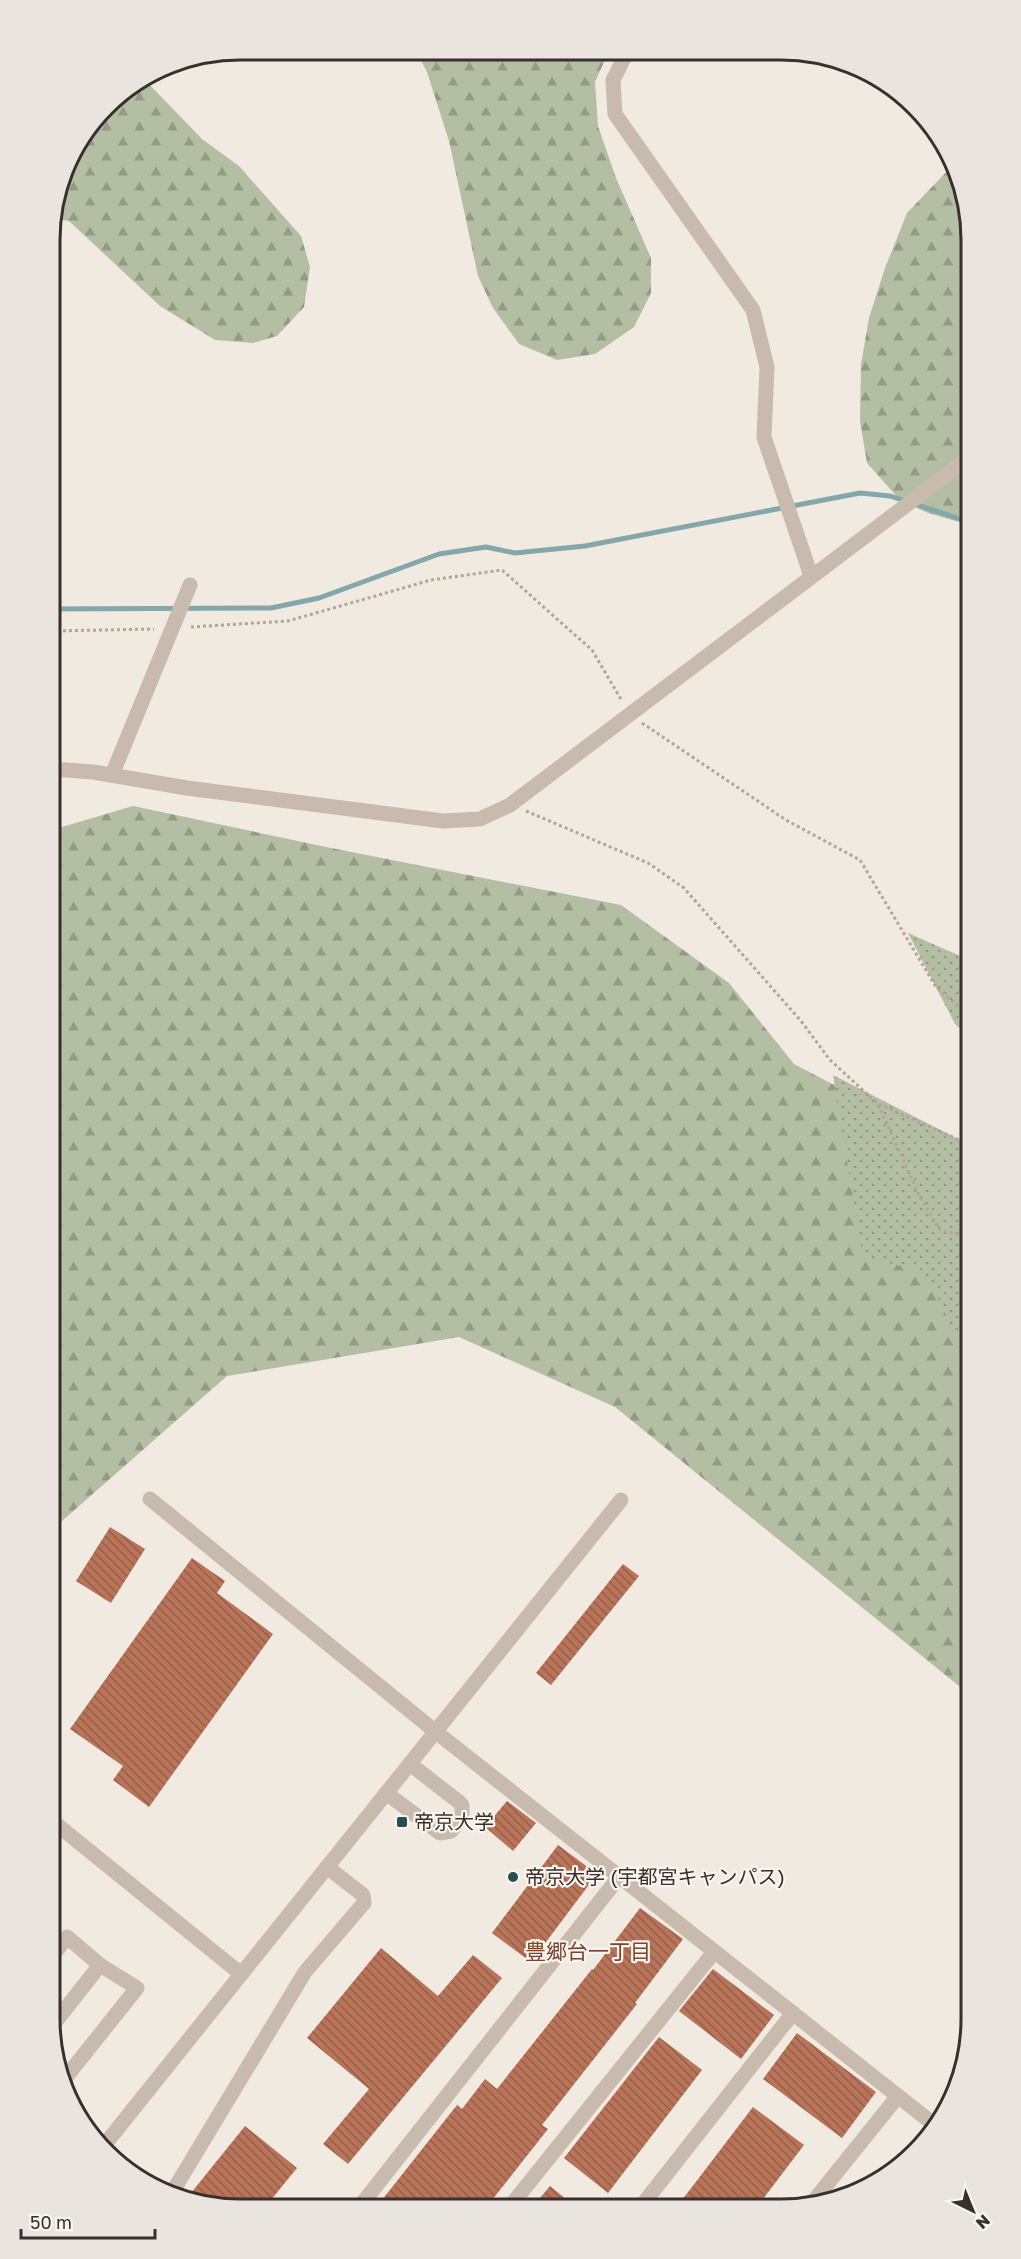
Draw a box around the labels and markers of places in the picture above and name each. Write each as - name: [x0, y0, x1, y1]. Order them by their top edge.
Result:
- place label: 帝京大学: [414, 1809, 494, 1833]
- marker: 帝京大学: [395, 1815, 409, 1829]
- place label: 帝京大学 (宇都宮キャンパス): [525, 1864, 785, 1888]
- marker: 帝京大学 (宇都宮キャンパス): [506, 1870, 520, 1884]

